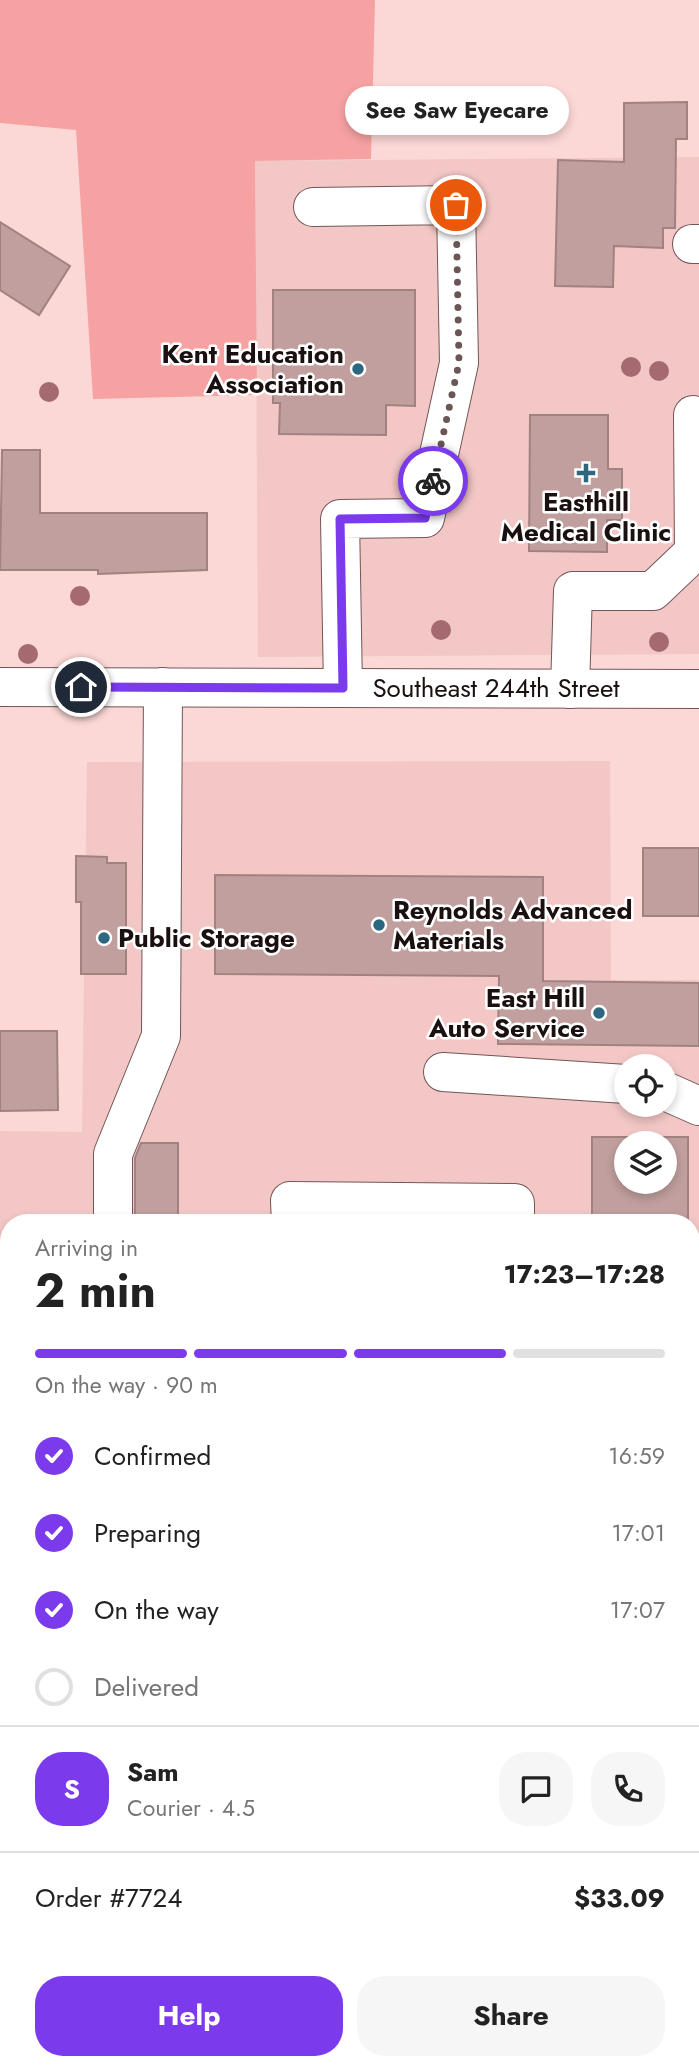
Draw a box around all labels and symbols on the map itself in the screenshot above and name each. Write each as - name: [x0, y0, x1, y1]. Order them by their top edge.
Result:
- callout: See Saw Eyecare: [344, 86, 568, 135]
- pin: [426, 175, 486, 235]
- place label: Kent Education Association: [161, 335, 344, 403]
- marker: Kent Education Association: [350, 361, 366, 377]
- courier: [398, 446, 468, 516]
- marker: Easthill Medical Clinic: [576, 463, 596, 483]
- place label: Easthill Medical Clinic: [501, 483, 671, 551]
- pin: [51, 657, 111, 717]
- street label: Southeast 244th Street: [372, 669, 620, 707]
- place label: Reynolds Advanced Materials: [393, 891, 633, 959]
- marker: Reynolds Advanced Materials: [371, 917, 387, 933]
- place label: Public Storage: [118, 919, 295, 957]
- marker: Public Storage: [96, 930, 112, 946]
- place label: East Hill Auto Service: [428, 979, 585, 1047]
- marker: East Hill Auto Service: [591, 1005, 607, 1021]

